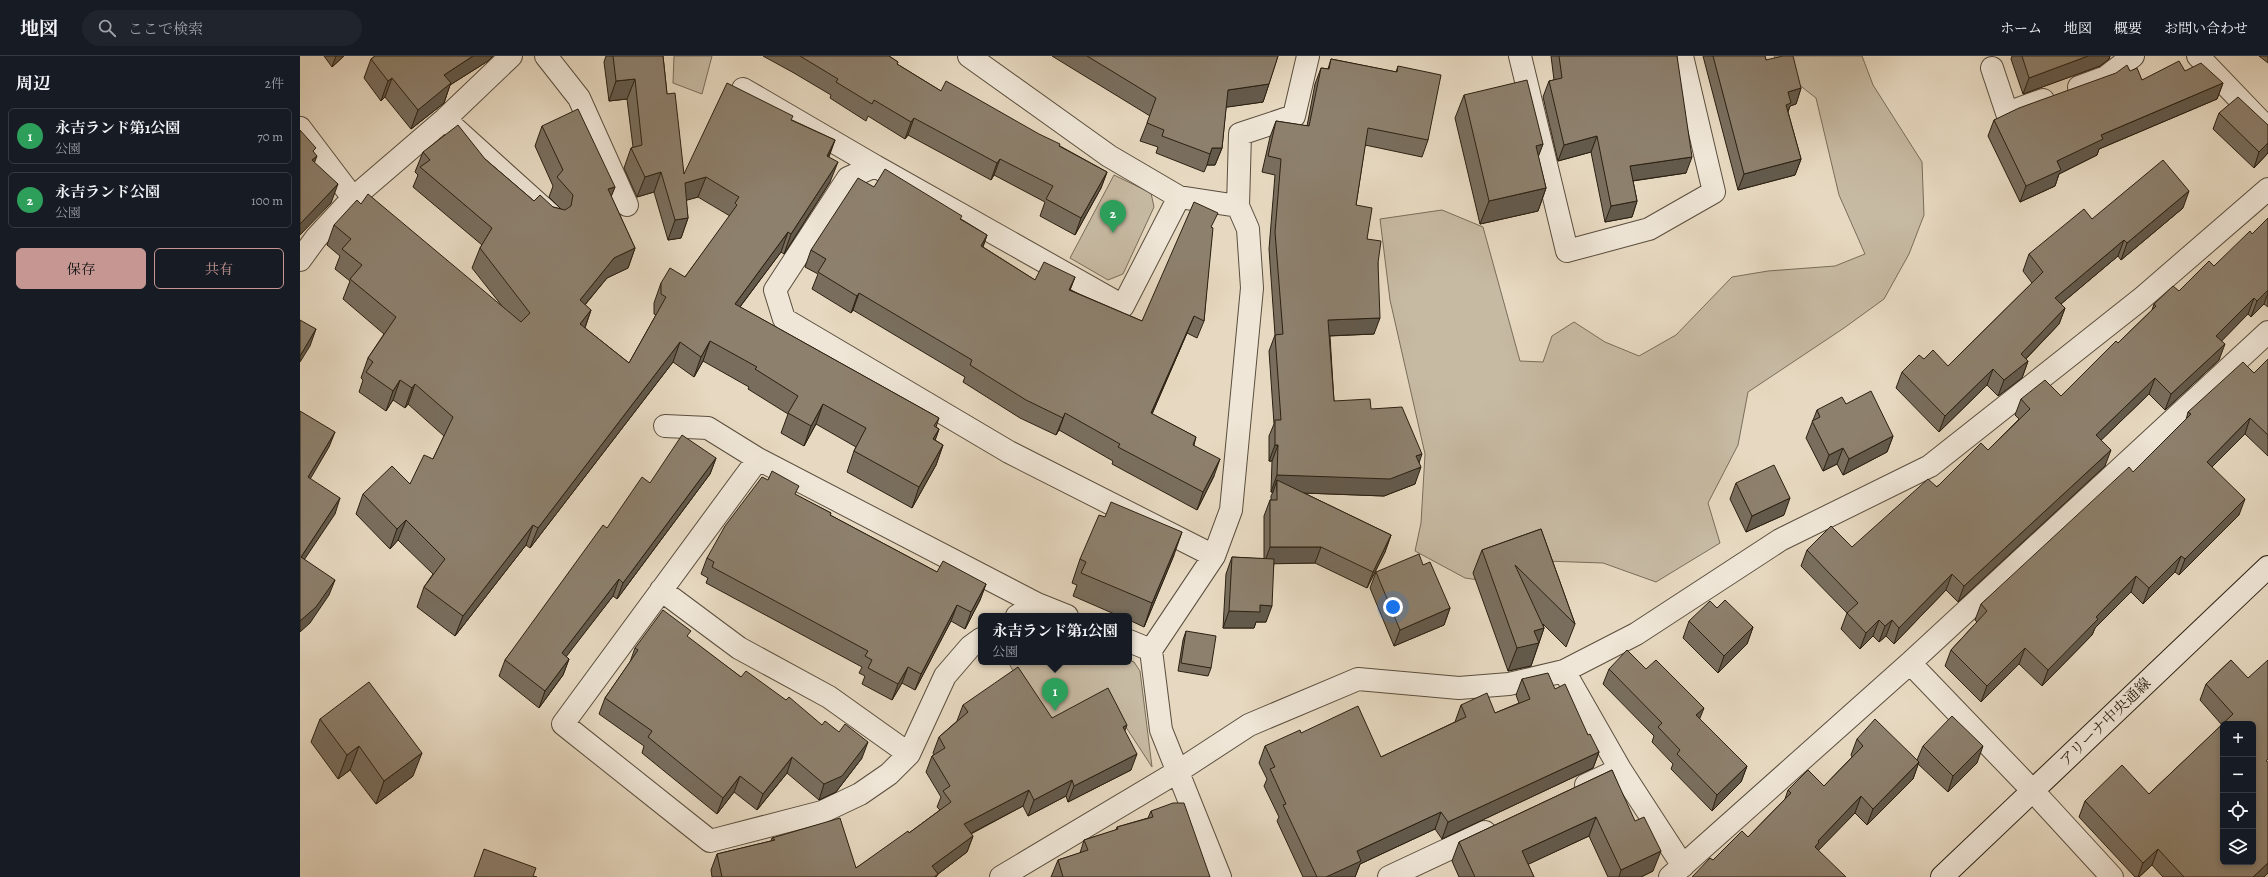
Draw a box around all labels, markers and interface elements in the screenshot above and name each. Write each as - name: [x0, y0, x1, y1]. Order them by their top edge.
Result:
- search box: [82, 10, 362, 46]
- text: 地図: [20, 16, 58, 42]
- icon: search: [96, 17, 118, 39]
- text: ここで検索: [128, 19, 203, 39]
- text: ホーム: [2000, 19, 2042, 38]
- text: 地図: [2064, 19, 2092, 38]
- text: 概要: [2114, 19, 2142, 38]
- text: お問い合わせ: [2164, 19, 2248, 38]
- text: 周辺: [16, 72, 50, 95]
- text: 2件: [265, 75, 284, 92]
- text: 永吉ランド第1公園: [55, 118, 180, 138]
- text: 1: [28, 128, 32, 145]
- text: 70 m: [257, 128, 283, 145]
- text: 公園: [55, 140, 81, 157]
- text: 永吉ランド公園: [55, 182, 160, 202]
- text: 2: [27, 192, 33, 209]
- text: 100 m: [251, 192, 283, 209]
- pin: 2: [1100, 200, 1126, 233]
- text: 公園: [55, 204, 81, 221]
- button: 保存: [16, 248, 146, 289]
- button: 共有: [154, 248, 284, 289]
- your location: [1383, 597, 1403, 617]
- popup: [978, 613, 1132, 665]
- text: 永吉ランド第1公園: [992, 621, 1118, 641]
- text: 公園: [992, 643, 1018, 660]
- street label: アリーナ中央通線: [2055, 673, 2155, 771]
- pin: 1: [1042, 678, 1068, 711]
- map controls: [2220, 721, 2256, 865]
- button: +: [2220, 721, 2256, 757]
- button: −: [2220, 757, 2256, 793]
- button: locate: [2220, 793, 2256, 829]
- button: layers: [2220, 829, 2256, 865]

